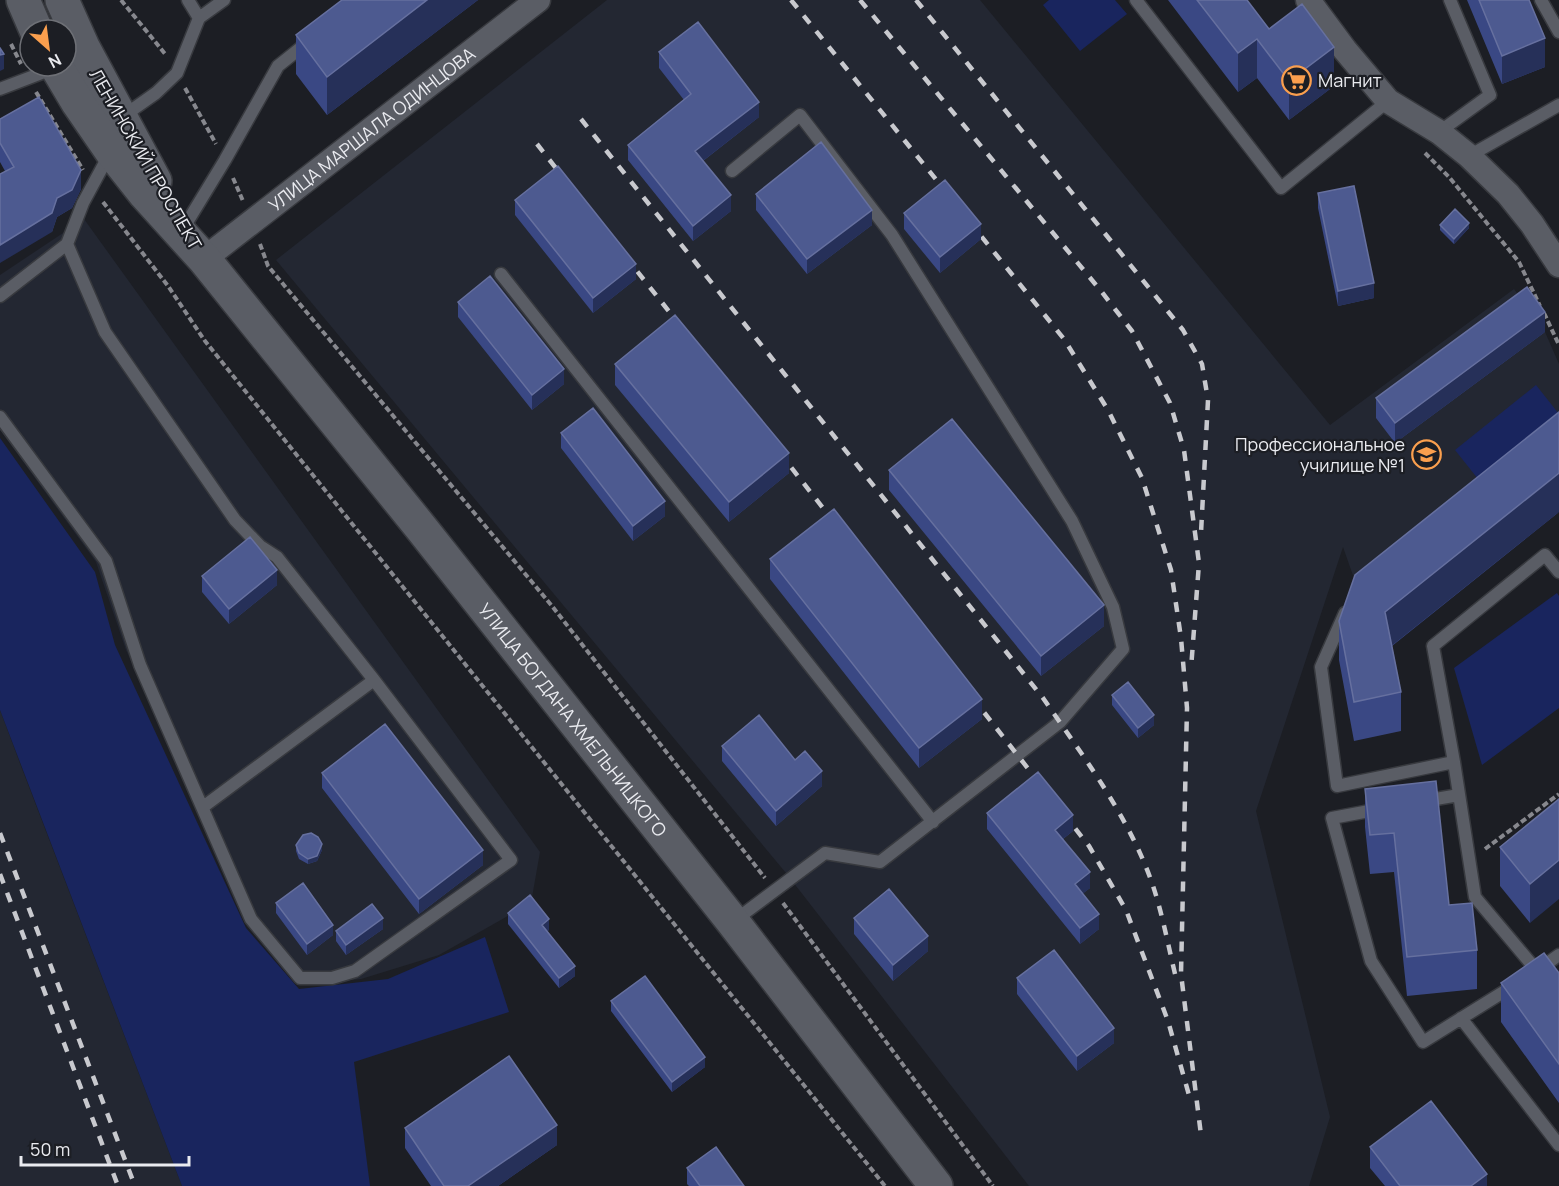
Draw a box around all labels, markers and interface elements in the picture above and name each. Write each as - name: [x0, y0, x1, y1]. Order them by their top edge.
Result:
- north arrow: [18, 18, 78, 78]
- street label: УЛИЦА МАРШАЛА ОДИНЦОВА: [263, 41, 480, 217]
- text: N: [45, 49, 65, 74]
- street label: ЛЕНИНСКИЙ ПРОСПЕКТ: [84, 64, 208, 254]
- supermarket icon: Магнит: [1281, 64, 1313, 96]
- place label: Магнит: [1318, 68, 1382, 92]
- place label: Профессиональное училище №1: [1235, 432, 1405, 477]
- school or university icon: Профессиональное училище №1: [1410, 438, 1442, 470]
- street label: УЛИЦА БОГДАНА ХМЕЛЬНИЦКОГО: [473, 598, 673, 841]
- scale bar: [21, 1129, 189, 1167]
- text: 50 m: [30, 1137, 70, 1161]

